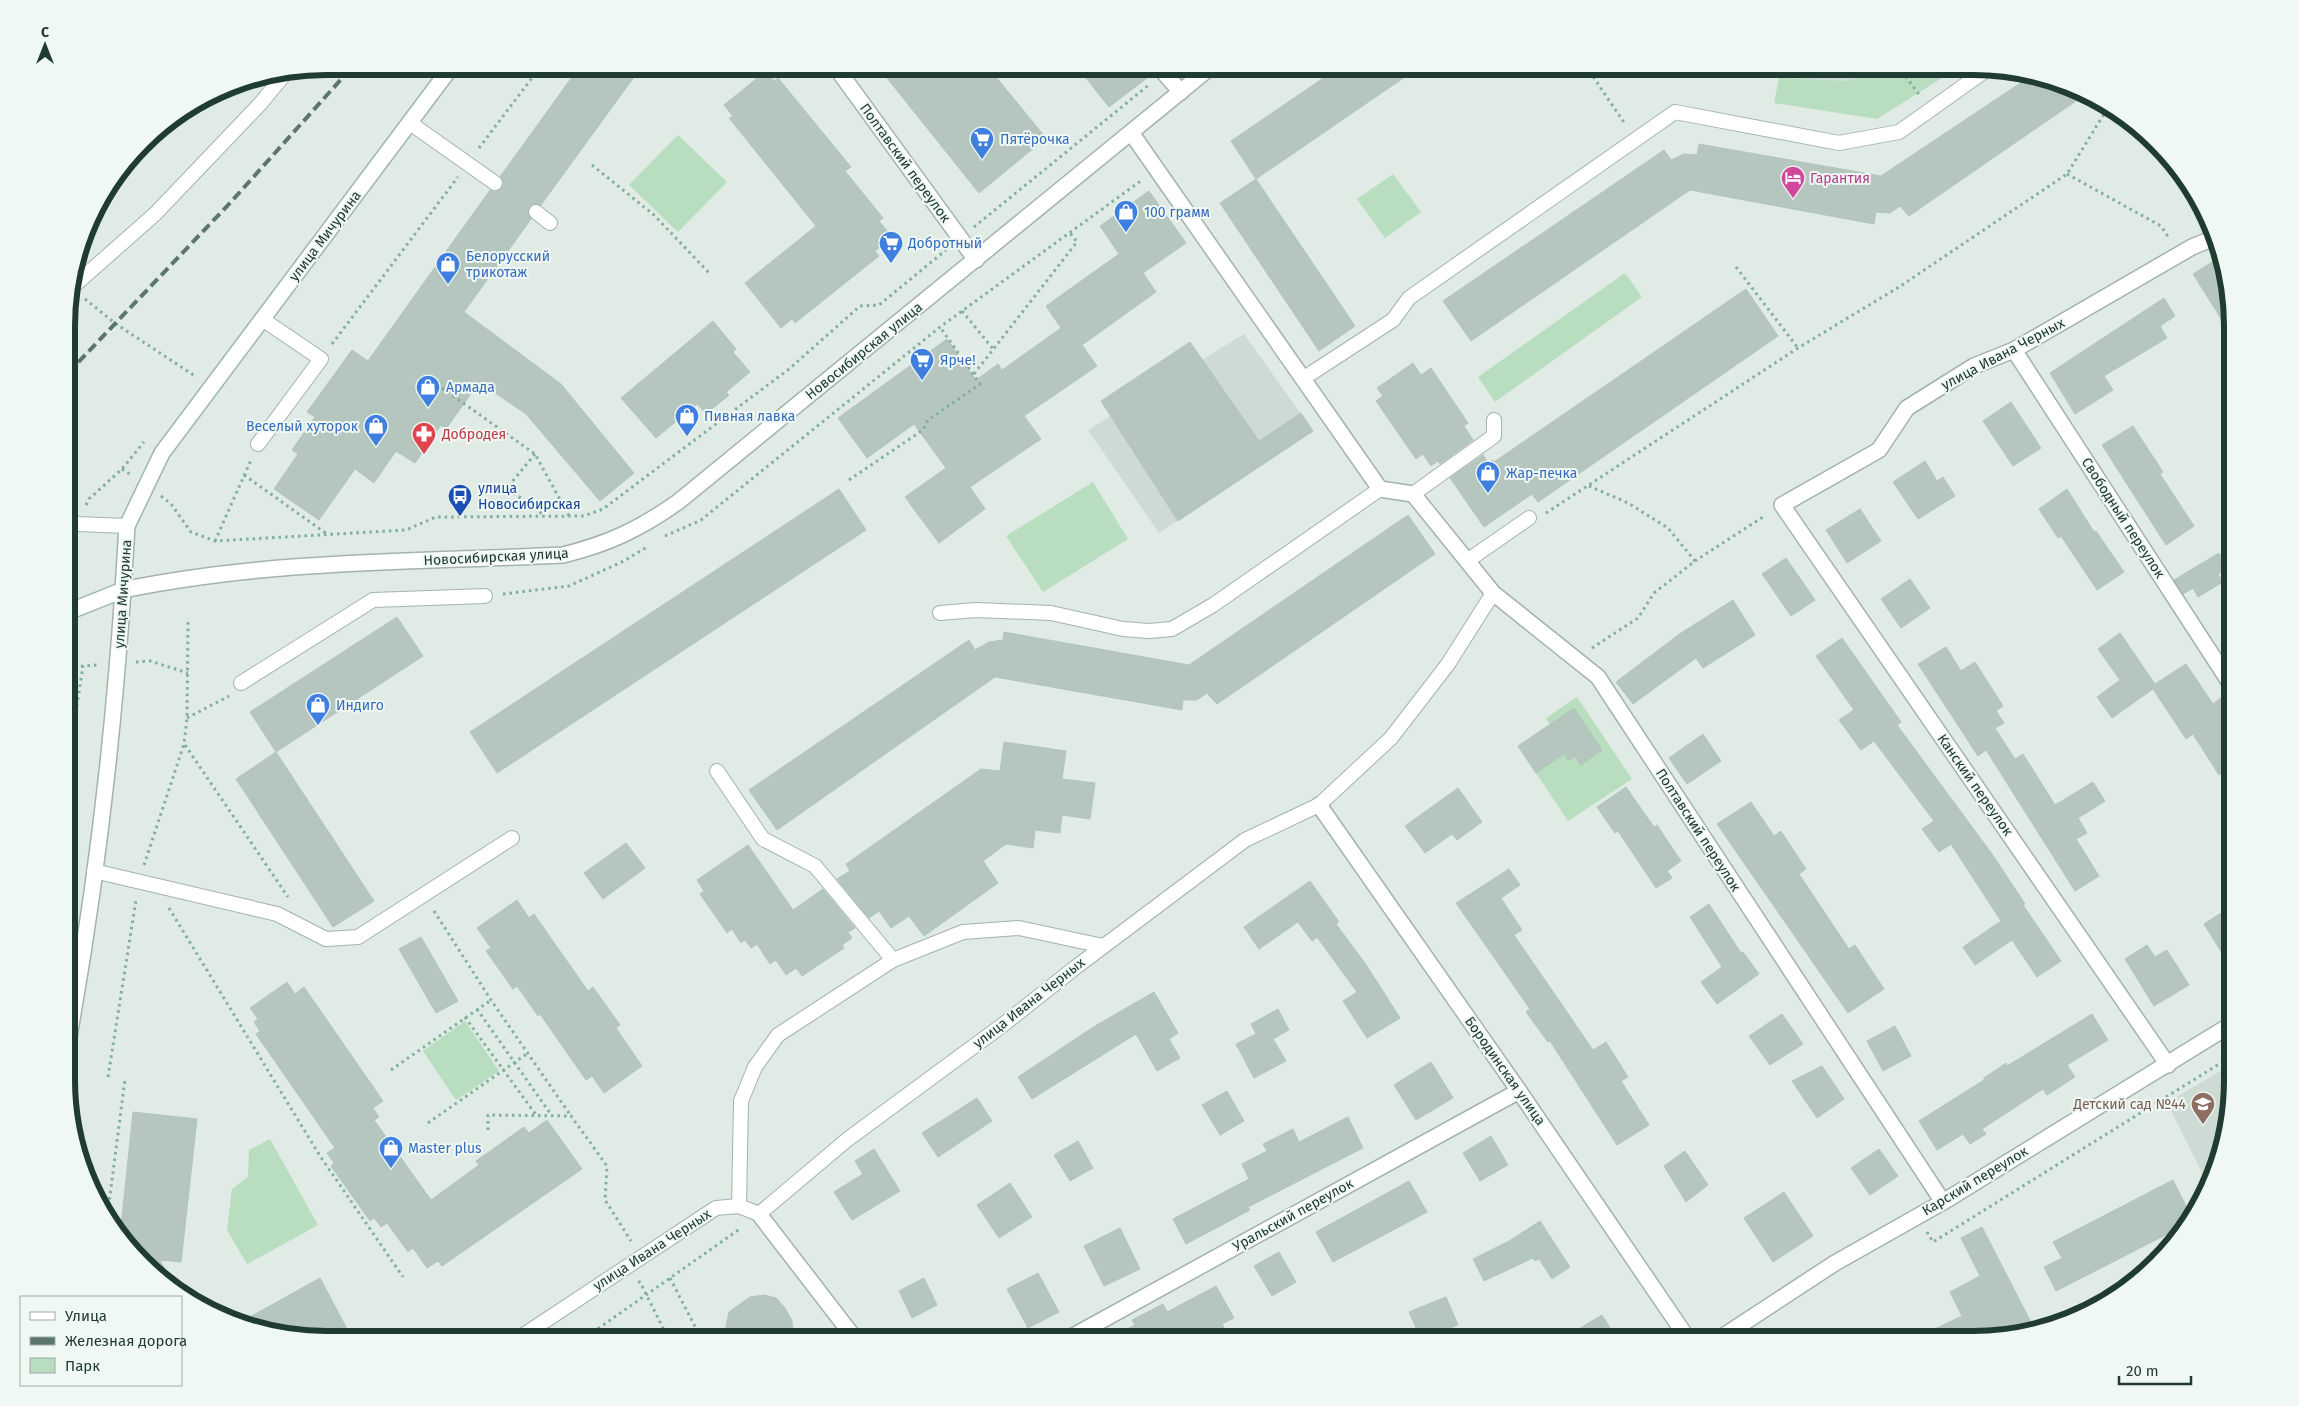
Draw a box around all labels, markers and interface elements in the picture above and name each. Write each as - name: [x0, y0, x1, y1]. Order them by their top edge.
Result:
- north arrow: [20, 20, 70, 70]
- text: С: [41, 24, 49, 41]
- street label: Полтавский переулок: [856, 100, 954, 227]
- supermarket icon: Пятёрочка: [969, 126, 995, 160]
- place label: Пятёрочка: [1000, 131, 1070, 148]
- hotel icon: Гарантия: [1780, 165, 1806, 199]
- place label: Гарантия: [1810, 170, 1870, 187]
- street label: улица Мичурина: [285, 187, 365, 285]
- shop icon: 100 грамм: [1113, 199, 1139, 233]
- place label: 100 грамм: [1144, 204, 1210, 221]
- supermarket icon: Добротный: [878, 230, 904, 264]
- place label: Добротный: [907, 235, 982, 252]
- place label: Белорусский трикотаж: [466, 248, 550, 281]
- shop icon: Белорусский трикотаж: [435, 251, 461, 285]
- street label: Новосибирская улица: [802, 299, 926, 403]
- street label: улица Ивана Черных: [1938, 314, 2068, 394]
- supermarket icon: Ярче!: [909, 347, 935, 381]
- place label: Ярче!: [940, 352, 976, 369]
- shop icon: Армада: [415, 374, 441, 408]
- place label: Армада: [446, 379, 495, 396]
- shop icon: Пивная лавка: [674, 403, 700, 437]
- place label: Пивная лавка: [704, 408, 795, 425]
- shop icon: Веселый хуторок: [363, 413, 389, 447]
- place label: Веселый хуторок: [246, 418, 359, 435]
- pharmacy icon: Добродея: [411, 421, 437, 455]
- place label: Добродея: [441, 426, 506, 443]
- street label: Свободный переулок: [2078, 455, 2169, 582]
- shop icon: Жар-печка: [1475, 460, 1501, 494]
- place label: Жар-печка: [1506, 465, 1577, 482]
- place label: улица Новосибирская: [478, 480, 581, 513]
- bus stop icon: улица Новосибирская: [447, 483, 473, 517]
- street label: улица Мичурина: [111, 539, 135, 649]
- street label: Новосибирская улица: [423, 545, 569, 569]
- shop icon: Индиго: [305, 692, 331, 726]
- place label: Индиго: [336, 697, 384, 714]
- street label: Канский переулок: [1933, 731, 2017, 840]
- street label: Полтавский переулок: [1652, 765, 1745, 895]
- street label: улица Ивана Черных: [970, 954, 1088, 1052]
- street label: Бородинская улица: [1461, 1013, 1549, 1129]
- school or university icon: Детский сад №44: [2190, 1091, 2216, 1125]
- place label: Детский сад №44: [2072, 1096, 2187, 1113]
- shop icon: Master plus: [378, 1135, 404, 1169]
- place label: Master plus: [408, 1140, 482, 1157]
- street label: Карский переулок: [1919, 1142, 2032, 1219]
- street label: Уральский переулок: [1230, 1174, 1357, 1255]
- street label: улица Ивана Черных: [590, 1205, 714, 1294]
- legend: [20, 1296, 182, 1386]
- text: Улица: [65, 1307, 107, 1325]
- text: Железная дорога: [65, 1332, 187, 1350]
- scale bar: [2119, 1354, 2192, 1386]
- text: Парк: [65, 1357, 100, 1375]
- text: 20 m: [2126, 1362, 2159, 1380]

